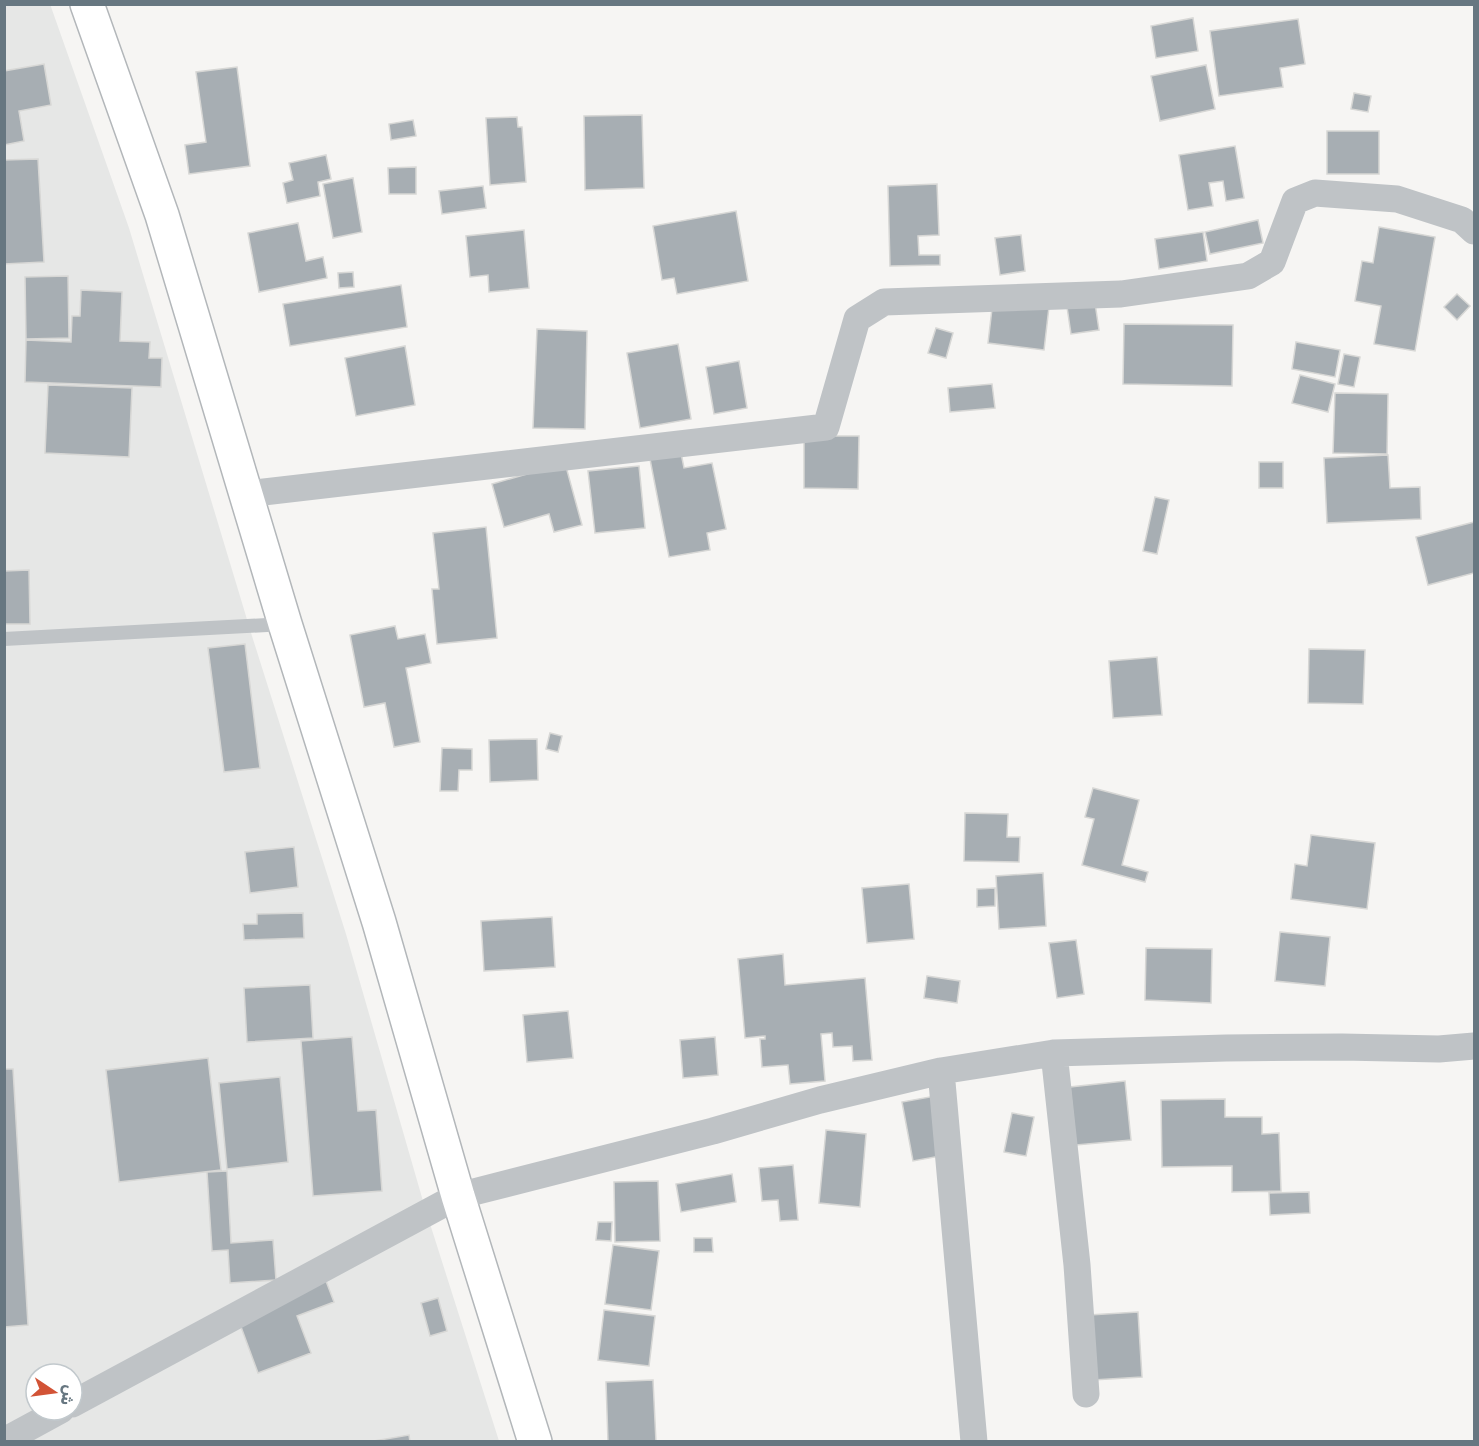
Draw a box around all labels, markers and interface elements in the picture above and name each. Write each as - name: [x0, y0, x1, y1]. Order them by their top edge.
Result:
- north arrow: [24, 1362, 84, 1422]
- text: ش: [57, 1383, 80, 1407]

